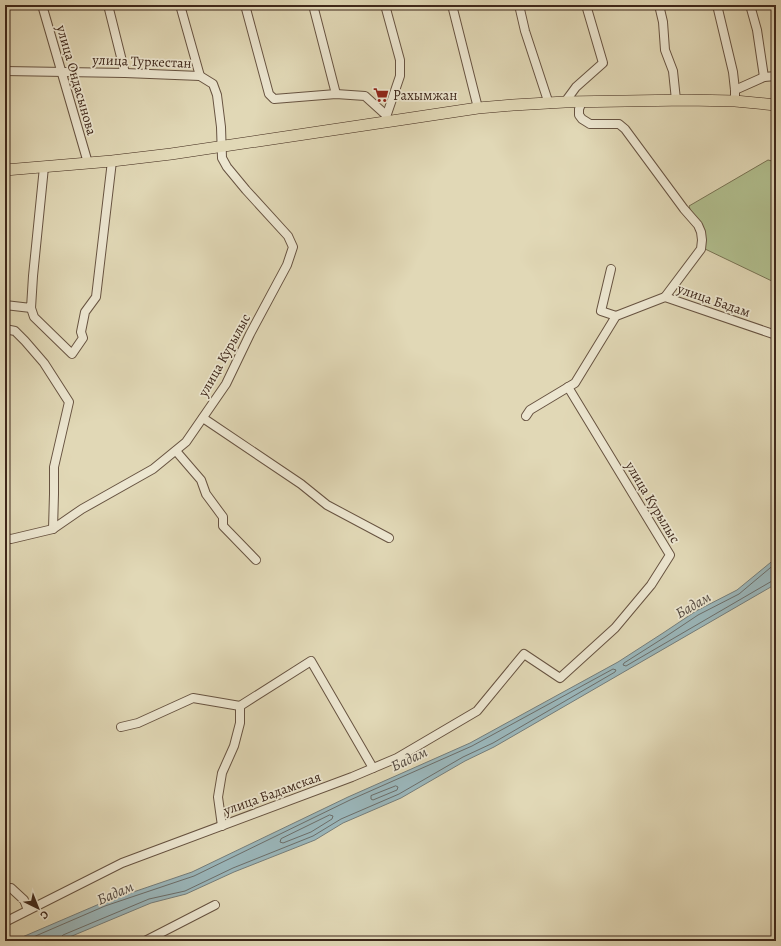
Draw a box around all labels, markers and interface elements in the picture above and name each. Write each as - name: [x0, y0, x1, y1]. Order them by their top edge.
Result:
- street label: улица Ондасынова: [51, 22, 101, 138]
- street label: улица Туркестан: [91, 50, 192, 73]
- supermarket icon: Рахымжан: [372, 86, 390, 104]
- place label: Рахымжан: [393, 86, 457, 105]
- street label: улица Бадам: [674, 279, 753, 322]
- street label: улица Курылыс: [193, 310, 255, 401]
- street label: улица Курылыс: [620, 457, 685, 547]
- water label: Бадам: [671, 587, 715, 623]
- water label: Бадам: [387, 742, 431, 776]
- street label: улица Бадамская: [220, 767, 324, 820]
- water label: Бадам: [94, 876, 136, 910]
- north arrow: [18, 888, 58, 928]
- text: С: [37, 907, 52, 923]

